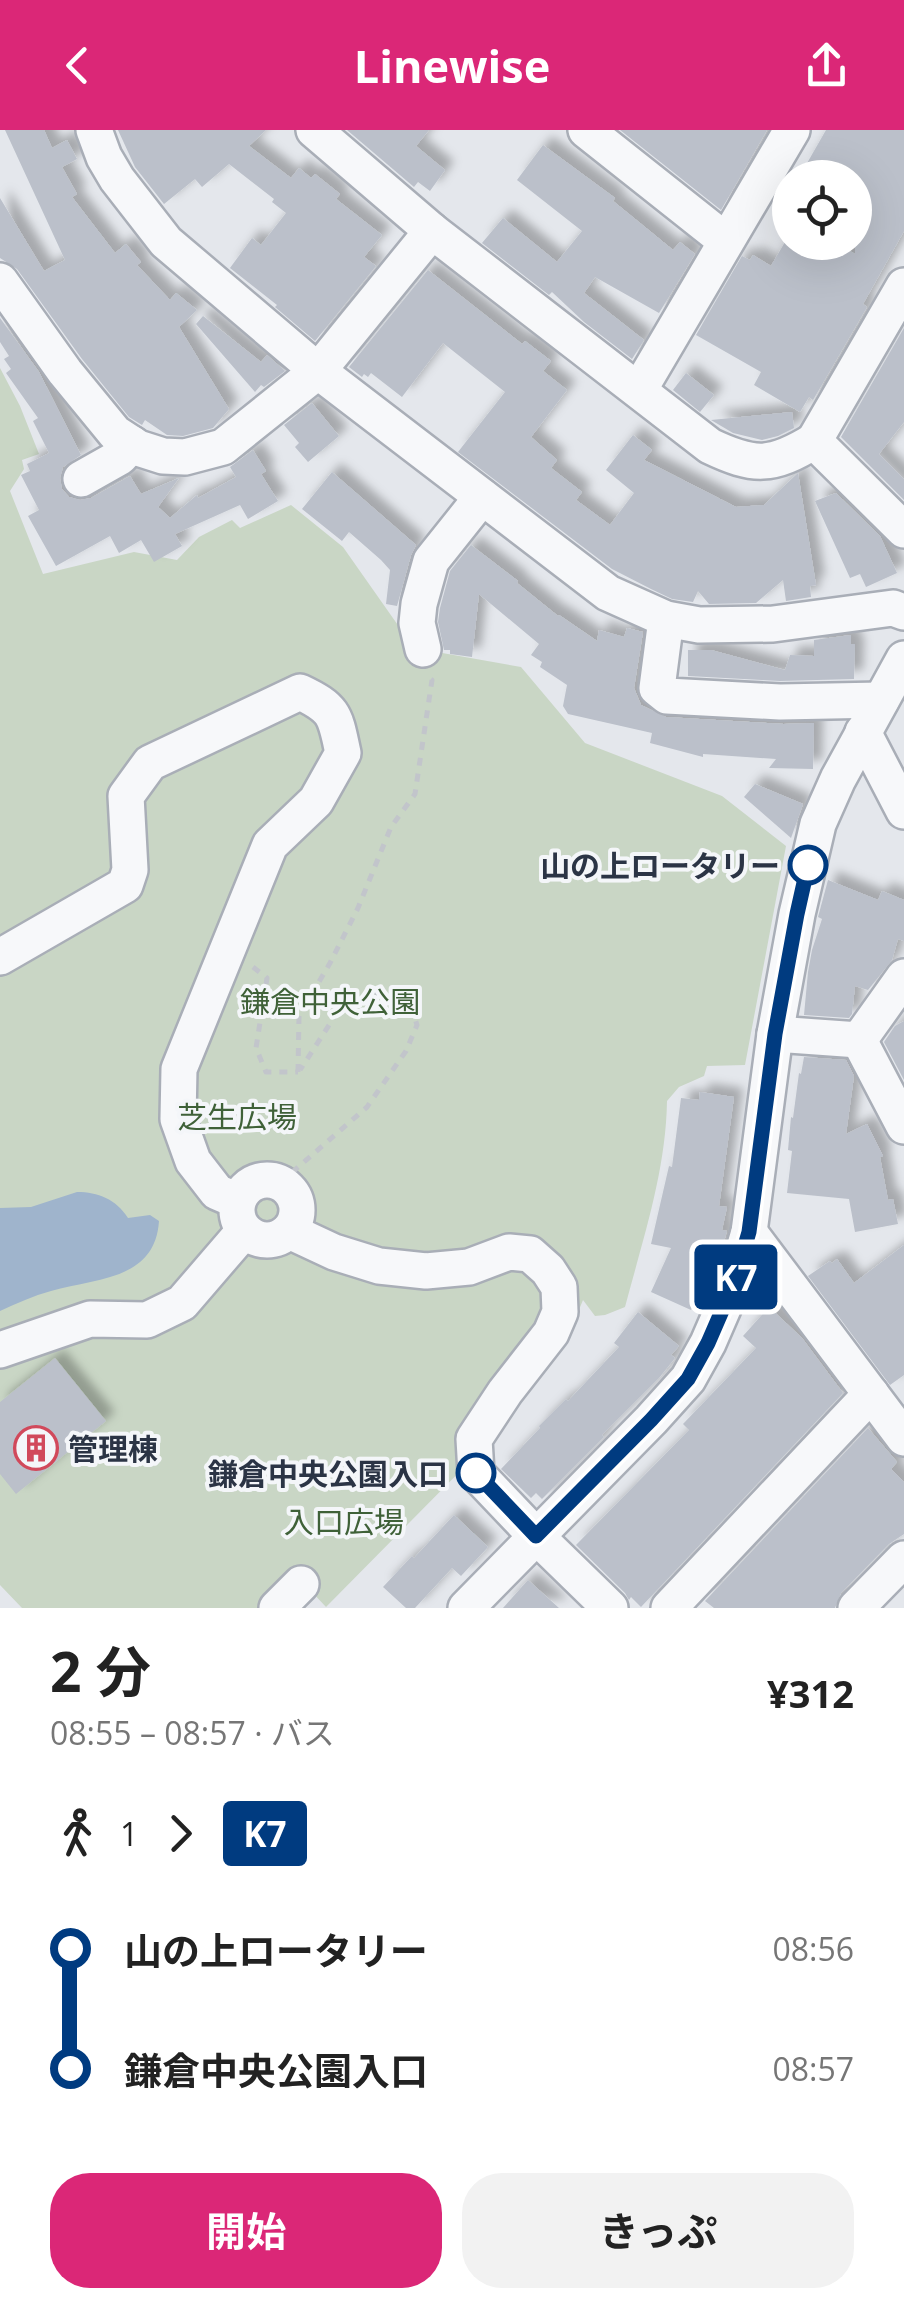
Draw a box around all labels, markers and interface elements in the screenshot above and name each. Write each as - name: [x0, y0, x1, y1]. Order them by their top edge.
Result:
- text: Linewise: [354, 35, 550, 96]
- icon: back: [50, 38, 105, 93]
- icon: share: [799, 38, 854, 93]
- map controls: [772, 160, 872, 260]
- button: locate: [772, 160, 872, 260]
- place label: 山の上ロータリー: [540, 845, 780, 886]
- marker: 山の上ロータリー: [789, 846, 827, 884]
- park label: 鎌倉中央公園: [240, 981, 420, 1022]
- park label: 芝生広場: [177, 1096, 297, 1137]
- line badge: K7: [691, 1244, 781, 1310]
- text: K7: [714, 1254, 758, 1301]
- building icon: 管理棟: [13, 1425, 59, 1471]
- place label: 管理棟: [68, 1428, 158, 1469]
- place label: 鎌倉中央公園入口: [208, 1453, 448, 1494]
- marker: 鎌倉中央公園入口: [457, 1454, 495, 1492]
- park label: 入口広場: [284, 1501, 404, 1542]
- text: 2 分: [50, 1633, 151, 1708]
- text: ¥312: [767, 1667, 854, 1719]
- text: 08:55 – 08:57 · バス: [50, 1711, 335, 1754]
- icon: walk: [50, 1806, 105, 1861]
- icon: forward: [153, 1806, 208, 1861]
- text: K7: [243, 1810, 287, 1857]
- text: 1: [120, 1812, 138, 1855]
- text: 山の上ロータリー: [124, 1924, 428, 1976]
- text: 08:56: [772, 1927, 854, 1970]
- text: 鎌倉中央公園入口: [124, 2044, 428, 2096]
- text: 08:57: [772, 2047, 854, 2090]
- button: 開始: [50, 2173, 442, 2288]
- button: きっぷ: [462, 2173, 854, 2288]

